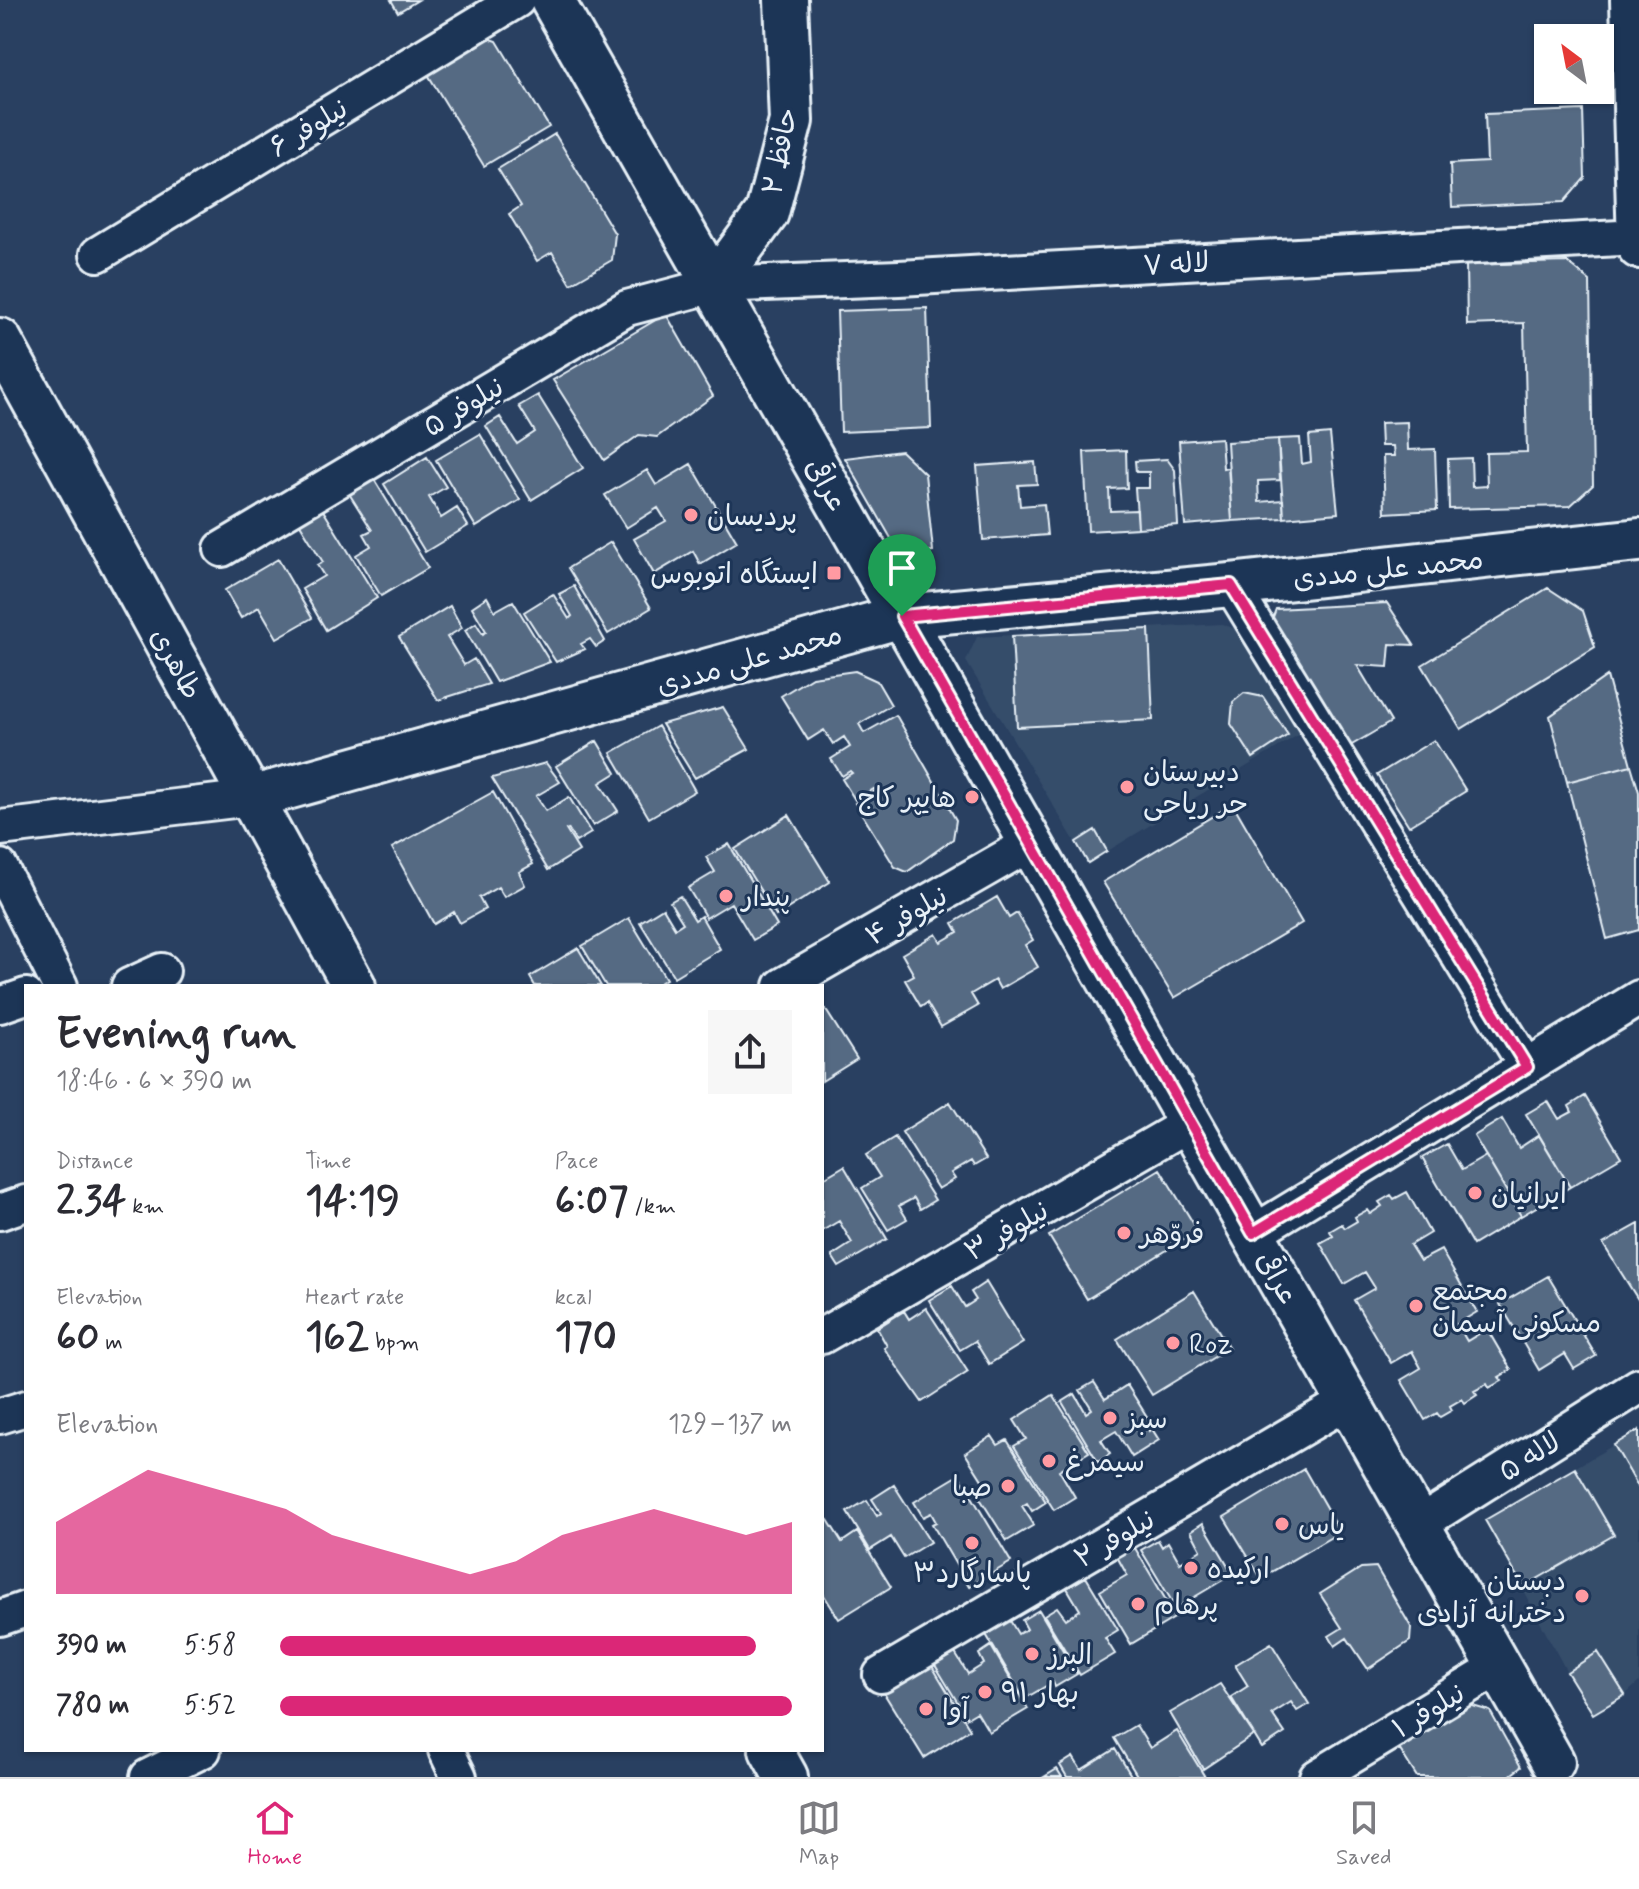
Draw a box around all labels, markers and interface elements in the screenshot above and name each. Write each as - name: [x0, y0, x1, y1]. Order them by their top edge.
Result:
- north arrow: [1534, 24, 1614, 104]
- map controls: [1534, 24, 1614, 104]
- street label: نیلوفر ۶: [263, 91, 355, 167]
- street label: حافظ ۲: [755, 105, 808, 198]
- street label: لاله ۷: [1142, 245, 1210, 286]
- street label: نیلوفر ۵: [417, 370, 511, 447]
- street label: عراقی: [795, 452, 856, 518]
- place label: پردیسان: [707, 499, 797, 536]
- marker: پردیسان: [682, 506, 700, 524]
- pin: [868, 534, 936, 616]
- street label: محمد علی مددی: [1291, 542, 1485, 599]
- icon: arrive: [880, 546, 924, 590]
- place label: ایستگاه اتوبوس: [650, 557, 818, 594]
- marker: ایستگاه اتوبوس: [825, 564, 843, 582]
- street label: محمد علی مددی: [653, 617, 847, 706]
- street label: طاهری: [140, 622, 210, 707]
- place label: دبیرستان حر ریاحی: [1143, 755, 1248, 824]
- marker: دبیرستان حر ریاحی: [1118, 778, 1136, 796]
- place label: هایپر کاج: [858, 781, 956, 818]
- marker: هایپر کاج: [963, 788, 981, 806]
- street label: نیلوفر ۴: [859, 879, 955, 956]
- place label: پندار: [740, 880, 790, 917]
- marker: پندار: [717, 887, 735, 905]
- text: Evening run: [56, 1006, 296, 1064]
- button: share: [708, 1010, 792, 1094]
- text: 18:46 · 6 × 390 m: [56, 1065, 252, 1099]
- text: Distance: [56, 1148, 133, 1176]
- text: Time: [305, 1148, 351, 1176]
- text: Pace: [555, 1148, 598, 1176]
- text: 2.34: [56, 1176, 126, 1228]
- text: 14:19: [305, 1176, 400, 1228]
- text: 6:07: [555, 1176, 628, 1228]
- place label: ایرانیان: [1491, 1177, 1567, 1214]
- marker: ایرانیان: [1466, 1184, 1484, 1202]
- text: km: [126, 1193, 164, 1221]
- text: /km: [628, 1193, 676, 1221]
- street label: نیلوفر ۳: [958, 1193, 1056, 1271]
- place label: فروّهر: [1138, 1217, 1204, 1254]
- marker: فروّهر: [1115, 1224, 1133, 1242]
- street label: عراقی: [1246, 1245, 1307, 1311]
- place label: مجتمع مسکونی آسمان: [1432, 1274, 1601, 1343]
- text: Elevation: [56, 1284, 143, 1312]
- text: Heart rate: [305, 1284, 404, 1312]
- text: kcal: [555, 1284, 592, 1312]
- marker: مجتمع مسکونی آسمان: [1407, 1297, 1425, 1315]
- text: 60: [56, 1312, 99, 1364]
- text: 162: [305, 1312, 369, 1364]
- text: 170: [555, 1312, 617, 1364]
- place label: Roz: [1189, 1327, 1232, 1364]
- text: m: [99, 1329, 123, 1357]
- text: bpm: [369, 1329, 419, 1357]
- marker: Roz: [1164, 1334, 1182, 1352]
- place label: سبز: [1124, 1402, 1168, 1439]
- text: Elevation: [56, 1408, 158, 1442]
- text: 129–137 m: [668, 1408, 792, 1442]
- marker: سبز: [1101, 1409, 1119, 1427]
- street label: لاله ۵: [1492, 1425, 1568, 1491]
- place label: سیمرغ: [1065, 1445, 1145, 1482]
- marker: سیمرغ: [1040, 1452, 1058, 1470]
- place label: صبا: [952, 1470, 992, 1507]
- marker: صبا: [999, 1477, 1017, 1495]
- street label: نیلوفر ۲: [1068, 1502, 1162, 1578]
- place label: یاس: [1298, 1508, 1345, 1545]
- marker: یاس: [1273, 1515, 1291, 1533]
- marker: پاسارگارد۳: [963, 1534, 981, 1552]
- place label: ارکیده: [1207, 1552, 1270, 1589]
- place label: پاسارگارد۳: [913, 1556, 1031, 1593]
- marker: ارکیده: [1182, 1559, 1200, 1577]
- place label: دبستان دخترانه آزادی: [1417, 1564, 1566, 1633]
- marker: دبستان دخترانه آزادی: [1573, 1587, 1591, 1605]
- place label: پرهام: [1154, 1588, 1218, 1626]
- marker: پرهام: [1129, 1595, 1147, 1613]
- text: 390 m: [56, 1629, 127, 1663]
- text: 5:58: [184, 1629, 236, 1663]
- place label: البرز: [1046, 1638, 1092, 1675]
- marker: البرز: [1023, 1645, 1041, 1663]
- place label: بهار ۹۱: [1001, 1676, 1079, 1713]
- street label: نیلوفر ۱: [1386, 1676, 1472, 1748]
- marker: بهار ۹۱: [976, 1683, 994, 1701]
- text: 780 m: [56, 1689, 129, 1723]
- text: 5:52: [184, 1689, 236, 1723]
- place label: آوا: [942, 1693, 970, 1730]
- marker: آوا: [917, 1700, 935, 1718]
- tab: Home: [247, 1796, 302, 1872]
- tab: Map: [797, 1796, 841, 1872]
- tab: Saved: [1336, 1796, 1392, 1872]

